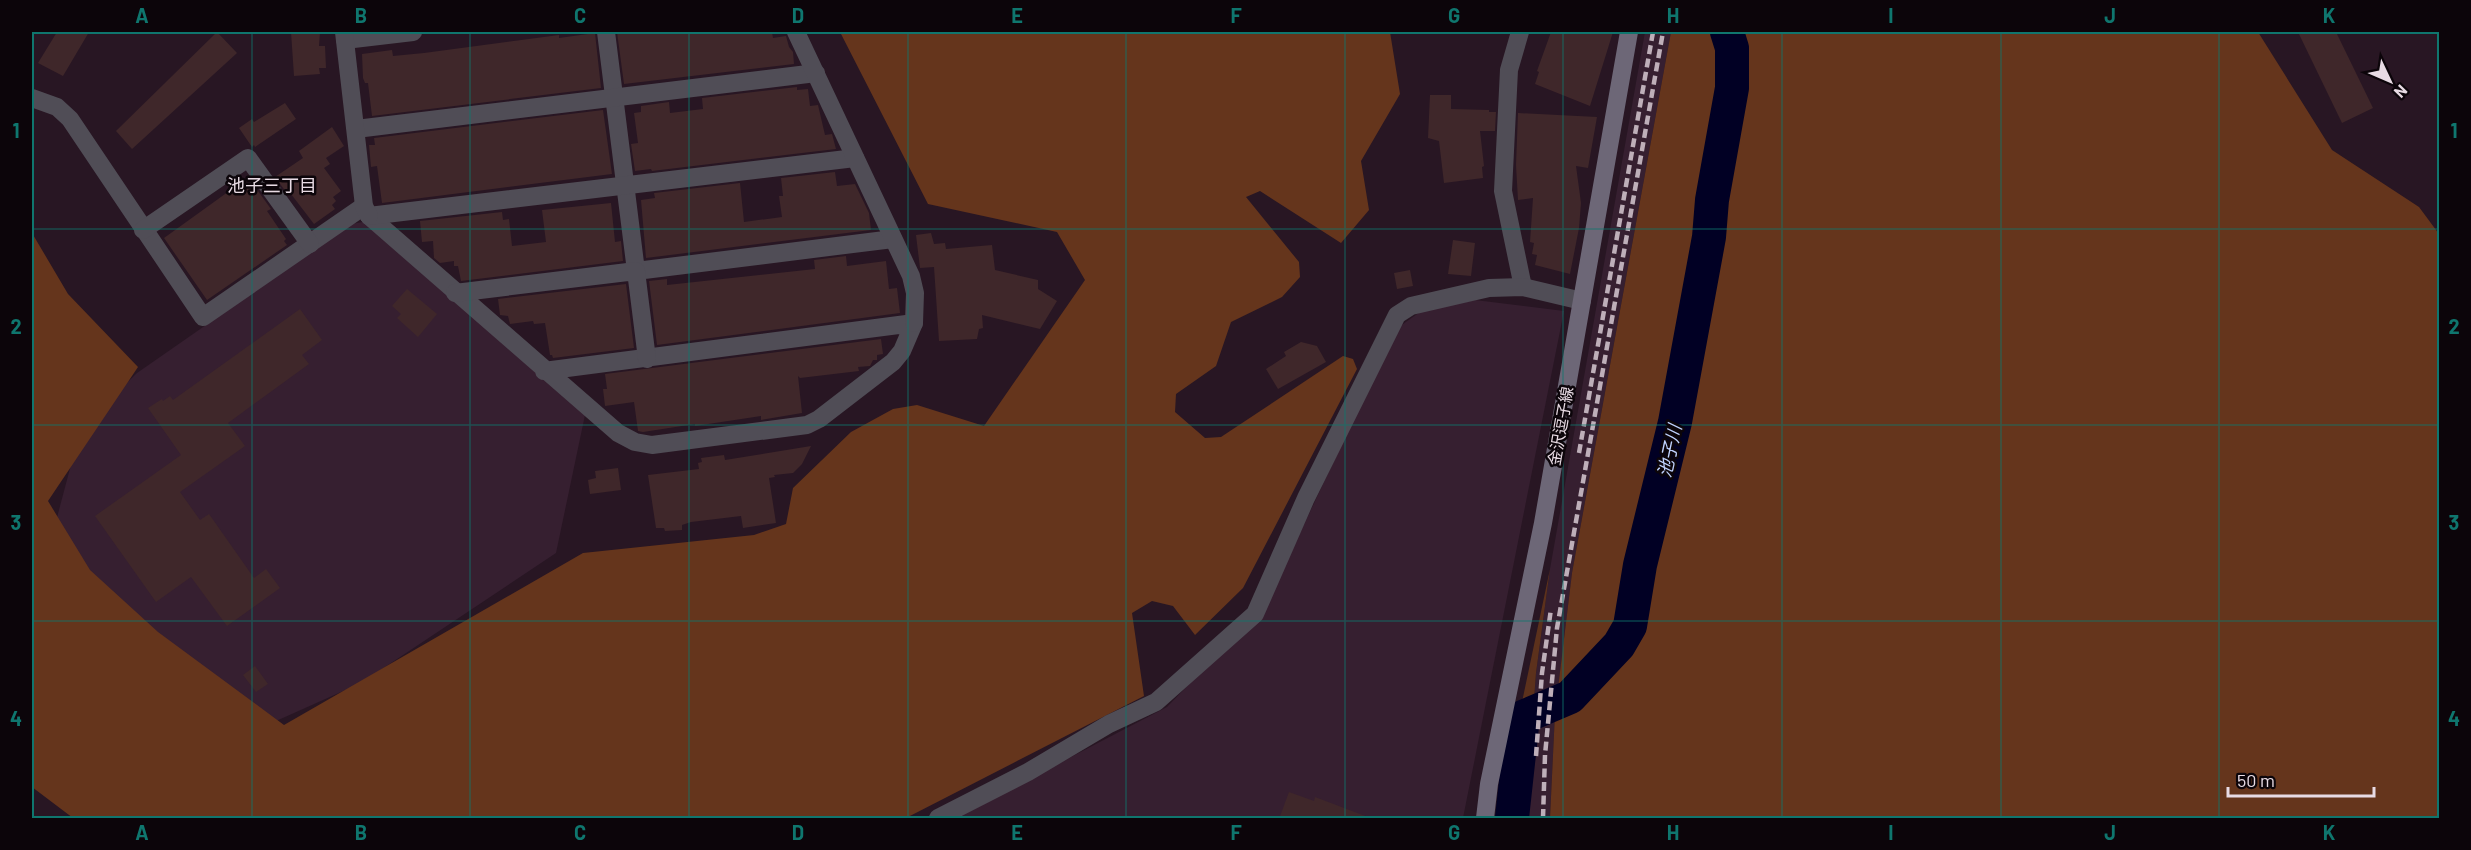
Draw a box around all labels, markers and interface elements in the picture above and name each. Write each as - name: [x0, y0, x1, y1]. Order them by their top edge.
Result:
- text: A: [135, 3, 149, 27]
- text: B: [355, 3, 367, 27]
- text: C: [574, 3, 586, 27]
- text: D: [792, 3, 804, 27]
- text: E: [1011, 3, 1023, 27]
- text: F: [1230, 3, 1242, 27]
- text: G: [1448, 3, 1460, 27]
- text: H: [1667, 3, 1679, 27]
- text: I: [1888, 3, 1894, 27]
- text: J: [2104, 3, 2116, 27]
- text: K: [2323, 3, 2336, 27]
- north arrow: [2360, 51, 2420, 111]
- text: N: [2391, 81, 2412, 102]
- text: 1: [12, 118, 20, 142]
- text: 1: [2450, 118, 2458, 142]
- district label: 池子三丁目: [227, 174, 317, 196]
- text: 2: [10, 314, 22, 338]
- text: 2: [2448, 314, 2460, 338]
- street label: 金沢逗子線: [1544, 385, 1576, 467]
- water label: 池子川: [1653, 420, 1686, 480]
- text: 3: [11, 510, 21, 534]
- text: 3: [2449, 510, 2459, 534]
- text: 4: [10, 706, 22, 730]
- text: 4: [2448, 706, 2460, 730]
- scale bar: [2228, 760, 2374, 798]
- text: 50 m: [2237, 769, 2275, 791]
- text: A: [135, 820, 149, 844]
- text: B: [355, 820, 367, 844]
- text: C: [574, 820, 586, 844]
- text: D: [792, 820, 804, 844]
- text: E: [1011, 820, 1023, 844]
- text: F: [1230, 820, 1242, 844]
- text: G: [1448, 820, 1460, 844]
- text: H: [1667, 820, 1679, 844]
- text: I: [1888, 820, 1894, 844]
- text: J: [2104, 820, 2116, 844]
- text: K: [2323, 820, 2336, 844]

